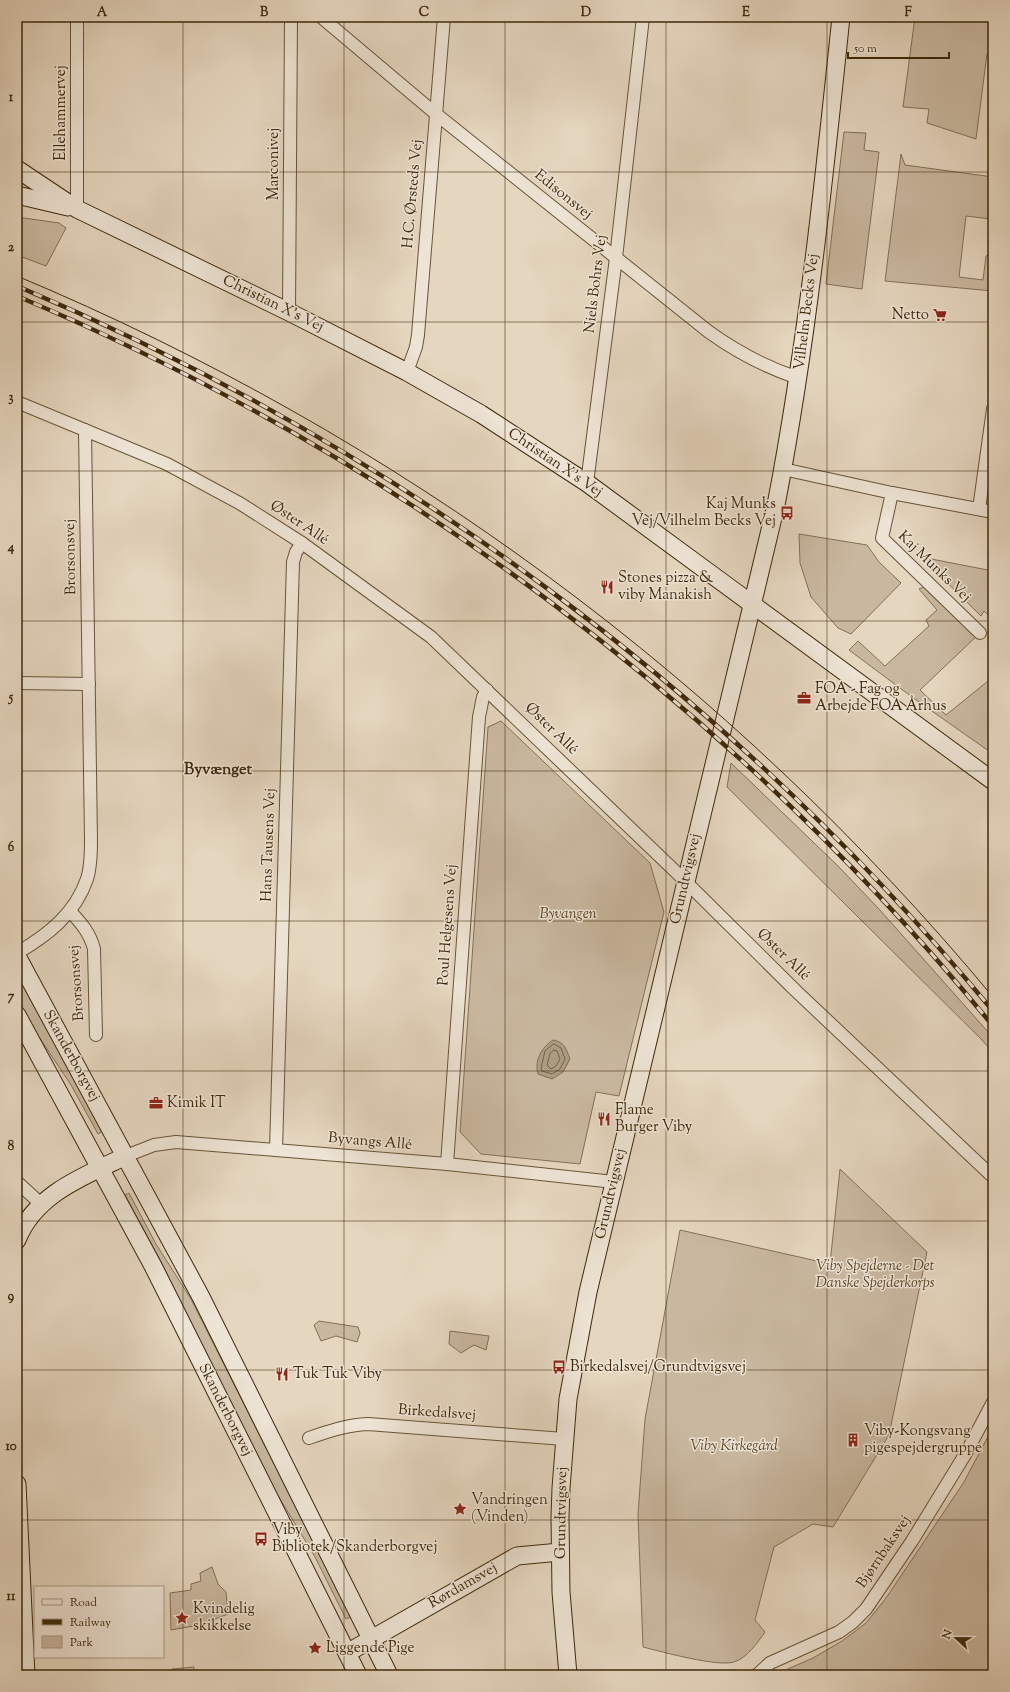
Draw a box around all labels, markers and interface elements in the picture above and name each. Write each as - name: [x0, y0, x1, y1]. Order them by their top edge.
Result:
- text: A: [97, 4, 108, 22]
- text: B: [260, 4, 269, 22]
- text: C: [419, 4, 429, 22]
- text: D: [581, 4, 591, 22]
- text: E: [742, 4, 750, 22]
- text: F: [904, 4, 912, 22]
- scale bar: [848, 34, 949, 60]
- text: 50 m: [853, 40, 877, 58]
- street label: Ellehammervej: [51, 65, 72, 161]
- text: 1: [9, 89, 14, 107]
- street label: Marconivej: [264, 128, 285, 200]
- street label: H.C. Ørsteds Vej: [398, 139, 428, 249]
- street label: Edisonsvej: [530, 165, 596, 225]
- street label: Niels Bohrs Vej: [580, 234, 612, 334]
- text: 2: [8, 239, 15, 257]
- street label: Vilhelm Becks Vej: [789, 253, 825, 371]
- street label: Christian X's Vej: [219, 270, 327, 338]
- place label: Netto: [892, 305, 929, 326]
- supermarket icon: Netto: [932, 307, 948, 323]
- text: 3: [8, 389, 14, 407]
- street label: Christian X's Vej: [503, 423, 607, 503]
- place label: Kaj Munks Vej/Vilhelm Becks Vej: [631, 494, 776, 532]
- street label: Øster Allé: [265, 496, 333, 550]
- bus stop icon: Kaj Munks Vej/Vilhelm Becks Vej: [779, 505, 795, 521]
- street label: Brorsonsvej: [60, 519, 82, 595]
- street label: Kaj Munks Vej: [893, 526, 975, 608]
- text: 4: [7, 539, 15, 557]
- place label: Stones pizza & viby Manakish: [618, 568, 714, 606]
- restaurant icon: Stones pizza & viby Manakish: [599, 579, 615, 595]
- place label: FOA - Fag og Arbejde FOA Århus: [815, 679, 947, 717]
- text: 5: [8, 689, 14, 707]
- office icon: FOA - Fag og Arbejde FOA Århus: [796, 690, 812, 706]
- street label: Øster Allé: [520, 698, 582, 760]
- district label: Byvænget: [184, 759, 252, 782]
- street label: Hans Tausens Vej: [257, 788, 281, 902]
- street label: Grundtvigsvej: [665, 832, 707, 926]
- text: 6: [8, 839, 15, 857]
- street label: Poul Helgesens Vej: [433, 864, 463, 986]
- park label: Byvangen: [539, 904, 597, 925]
- street label: Øster Allé: [752, 924, 814, 986]
- street label: Brorsonsvej: [64, 944, 90, 1022]
- text: 7: [8, 988, 15, 1006]
- street label: Skanderborgvej: [37, 1007, 105, 1105]
- place label: Kimik IT: [167, 1093, 226, 1114]
- office icon: Kimik IT: [148, 1095, 164, 1111]
- place label: Flame Burger Viby: [615, 1100, 693, 1138]
- restaurant icon: Flame Burger Viby: [596, 1111, 612, 1127]
- street label: Byvangs Allé: [327, 1128, 413, 1156]
- text: 8: [8, 1138, 15, 1156]
- street label: Grundtvigsvej: [590, 1147, 632, 1241]
- park label: Viby Spejderne - Det Danske Spejderkorps: [815, 1256, 935, 1294]
- text: 9: [8, 1288, 15, 1306]
- place label: Birkedalsvej/Grundtvigsvej: [570, 1357, 746, 1378]
- bus stop icon: Birkedalsvej/Grundtvigsvej: [551, 1359, 567, 1375]
- street label: Skanderborgvej: [193, 1360, 257, 1460]
- place label: Tuk Tuk Viby: [293, 1364, 383, 1385]
- restaurant icon: Tuk Tuk Viby: [274, 1366, 290, 1382]
- street label: Birkedalsvej: [397, 1400, 477, 1426]
- place label: Viby-Kongsvang pigespejdergruppe: [864, 1421, 982, 1459]
- building icon: Viby-Kongsvang pigespejdergruppe: [845, 1432, 861, 1448]
- park label: Viby Kirkegård: [690, 1436, 778, 1457]
- text: 10: [5, 1438, 17, 1456]
- street label: Grundtvigsvej: [551, 1467, 573, 1559]
- place label: Vandringen (Vinden): [471, 1490, 548, 1528]
- place icon: Vandringen (Vinden): [452, 1501, 468, 1517]
- street label: Bjørnbaksvej: [852, 1511, 916, 1593]
- place label: Viby Bibliotek/Skanderborgvej: [272, 1520, 437, 1558]
- bus stop icon: Viby Bibliotek/Skanderborgvej: [253, 1531, 269, 1547]
- street label: Rørdamsvej: [425, 1558, 501, 1614]
- legend: [34, 1586, 164, 1658]
- text: 11: [7, 1588, 16, 1606]
- text: Road: [70, 1594, 97, 1612]
- place label: Kvindelig skikkelse: [193, 1599, 255, 1637]
- place icon: Kvindelig skikkelse: [174, 1610, 190, 1626]
- text: Railway: [70, 1614, 111, 1632]
- north arrow: [936, 1618, 976, 1658]
- text: N: [938, 1627, 957, 1643]
- text: Park: [70, 1634, 93, 1652]
- place label: Liggende Pige: [326, 1638, 415, 1659]
- place icon: Liggende Pige: [307, 1640, 323, 1656]

